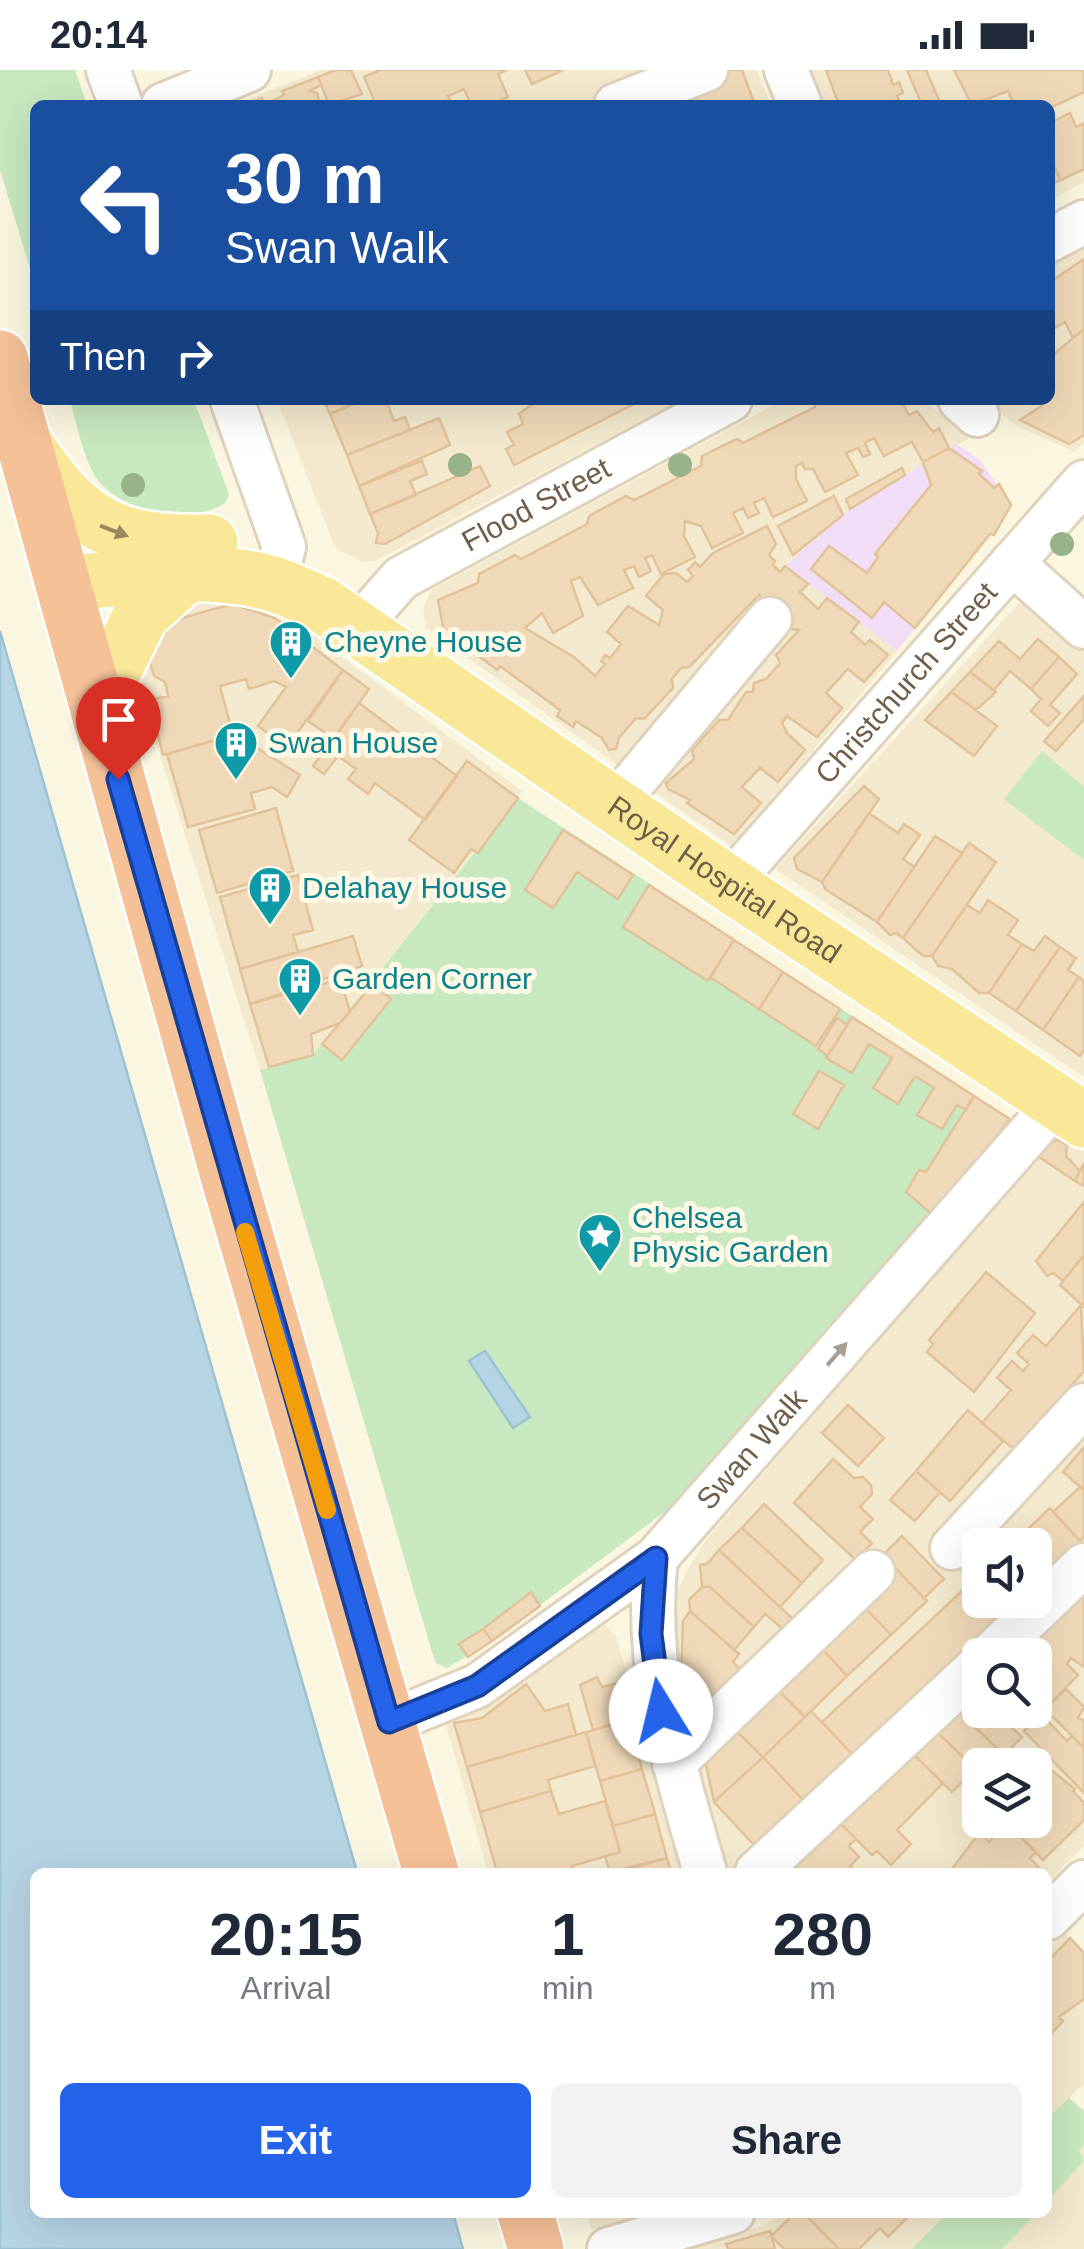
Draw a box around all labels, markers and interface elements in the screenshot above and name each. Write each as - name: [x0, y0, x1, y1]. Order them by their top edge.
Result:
- text: 20:14: [50, 14, 147, 56]
- icon: left: [60, 140, 190, 270]
- text: 30 m: [225, 140, 385, 218]
- text: Swan Walk: [225, 222, 448, 273]
- icon: right: [167, 330, 222, 385]
- text: Then: [60, 336, 147, 378]
- street label: Flood Street: [456, 451, 616, 558]
- one-way arrow: [99, 524, 129, 540]
- street label: Christchurch Street: [809, 575, 1004, 790]
- building icon: Cheyne House: [268, 619, 314, 680]
- place label: Cheyne House: [324, 625, 522, 658]
- pin: [76, 677, 161, 780]
- icon: arrive: [91, 692, 146, 747]
- building icon: Swan House: [213, 720, 259, 781]
- place label: Swan House: [268, 726, 438, 759]
- street label: Royal Hospital Road: [602, 789, 847, 970]
- building icon: Delahay House: [247, 865, 293, 926]
- place label: Delahay House: [302, 871, 507, 904]
- building icon: Garden Corner: [277, 956, 323, 1017]
- place label: Garden Corner: [332, 962, 532, 995]
- place label: Chelsea Physic Garden: [632, 1201, 829, 1268]
- place icon: Chelsea Physic Garden: [577, 1212, 623, 1273]
- one-way arrow: [825, 1342, 847, 1367]
- street label: Swan Walk: [690, 1381, 814, 1516]
- map controls: [962, 1528, 1052, 1838]
- button: sound: [962, 1528, 1052, 1618]
- button: search: [962, 1638, 1052, 1728]
- position arrow: [609, 1659, 713, 1763]
- button: layers: [962, 1748, 1052, 1838]
- text: 20:15: [209, 1901, 363, 1968]
- text: 1: [551, 1901, 584, 1968]
- text: 280: [773, 1901, 873, 1968]
- text: Arrival: [241, 1970, 331, 2006]
- text: min: [542, 1970, 593, 2006]
- text: m: [809, 1970, 836, 2006]
- button: Exit: [60, 2083, 531, 2198]
- button: Share: [551, 2083, 1022, 2198]

